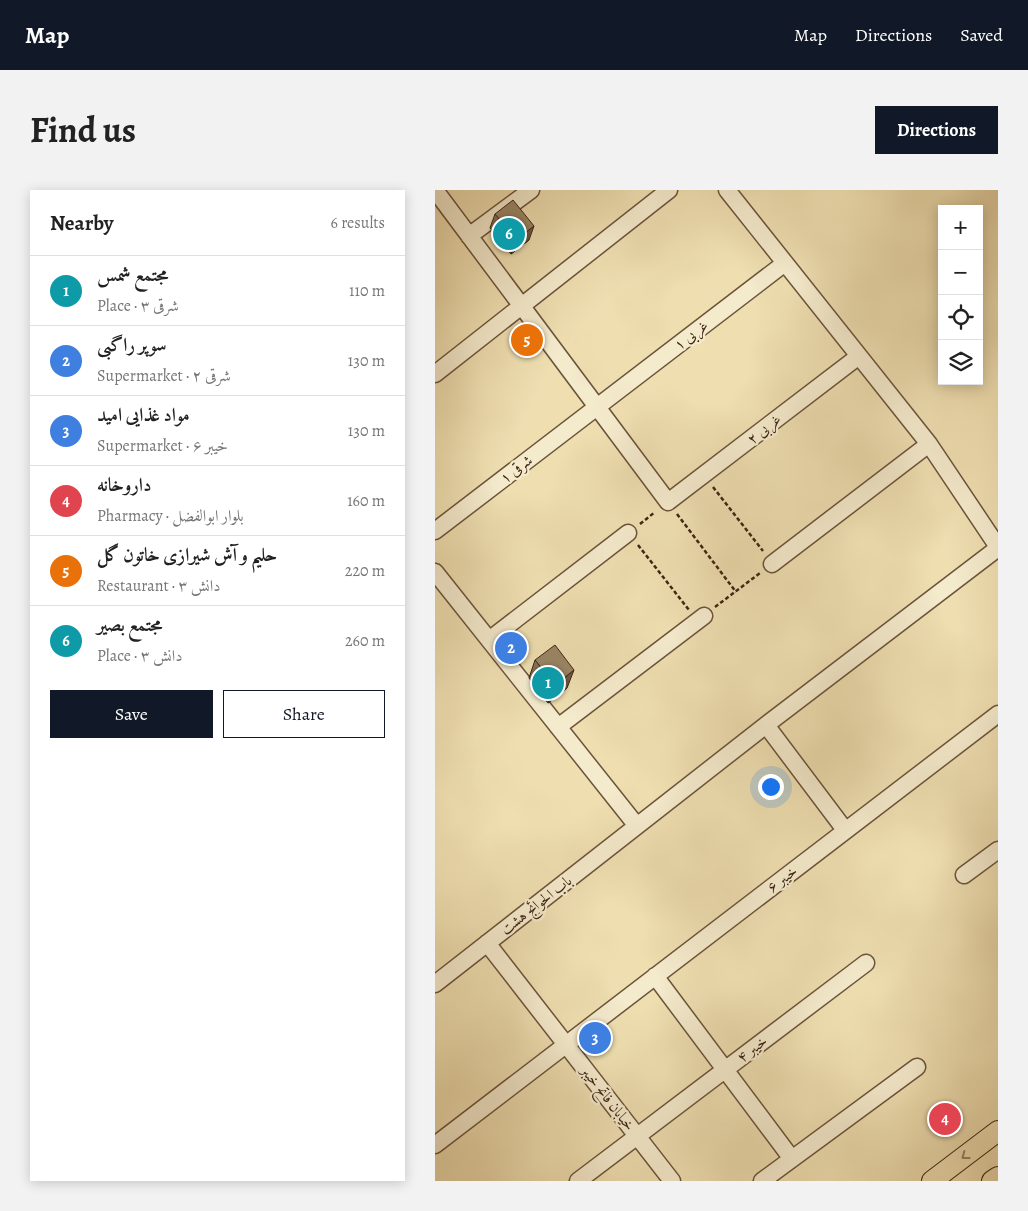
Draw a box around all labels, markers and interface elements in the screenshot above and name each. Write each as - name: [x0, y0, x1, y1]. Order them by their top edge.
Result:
- text: Map: [25, 19, 69, 51]
- text: Map: [794, 23, 827, 47]
- text: Directions: [855, 23, 932, 47]
- text: Saved: [960, 23, 1003, 47]
- text: Find us: [30, 106, 136, 154]
- button: Directions: [875, 106, 998, 154]
- map controls: [938, 205, 983, 385]
- button: +: [938, 205, 983, 250]
- text: Nearby: [50, 209, 113, 237]
- text: 6 results: [331, 212, 385, 234]
- pin: 6: [493, 215, 525, 253]
- button: −: [938, 250, 983, 295]
- text: مجتمع شمس: [97, 262, 168, 288]
- text: 1: [63, 280, 69, 302]
- text: 110 m: [349, 280, 385, 302]
- text: Place · ۳ شرقی: [97, 295, 179, 317]
- button: locate: [938, 295, 983, 340]
- street label: ۱ غربی: [670, 315, 713, 355]
- pin: 5: [511, 321, 543, 359]
- text: سوپر راگبی: [97, 332, 166, 358]
- button: layers: [938, 340, 983, 385]
- text: 2: [62, 350, 70, 372]
- text: 130 m: [348, 350, 385, 372]
- text: Supermarket · ۲ شرقی: [97, 365, 231, 387]
- text: مواد غذایی امید: [97, 402, 190, 428]
- street label: ۲ غربی: [743, 409, 786, 449]
- text: 3: [63, 420, 69, 442]
- text: 130 m: [348, 420, 385, 442]
- text: Supermarket · خیبر ۶: [97, 435, 228, 457]
- street label: ۱ شرقی: [496, 450, 536, 488]
- text: داروخانه: [97, 472, 152, 498]
- text: 4: [62, 490, 70, 512]
- text: 160 m: [347, 490, 385, 512]
- text: Pharmacy · بلوار ابوالفضل: [97, 505, 244, 527]
- text: حلیم و آش شیرازی خاتون گل: [97, 542, 277, 568]
- text: 5: [63, 560, 69, 582]
- text: 220 m: [345, 560, 385, 582]
- text: Restaurant · دانش ۳: [97, 575, 220, 597]
- text: مجتمع بصیر: [97, 612, 162, 638]
- pin: 2: [495, 629, 527, 667]
- text: 6: [62, 630, 70, 652]
- text: 260 m: [345, 630, 385, 652]
- text: Place · دانش ۳: [97, 645, 183, 667]
- pin: 1: [532, 664, 564, 702]
- button: Save: [50, 690, 213, 738]
- button: Share: [223, 690, 385, 738]
- your location: [758, 774, 784, 800]
- street label: خیبر ۶: [763, 861, 801, 897]
- street label: باب الحوائج هشت: [496, 871, 578, 942]
- pin: 3: [579, 1019, 611, 1057]
- street label: خیبر ۴: [733, 1031, 771, 1067]
- street label: خیابان فاتح خیبر: [572, 1060, 640, 1137]
- pin: 4: [929, 1100, 961, 1138]
- one-way arrow: [961, 1150, 971, 1159]

